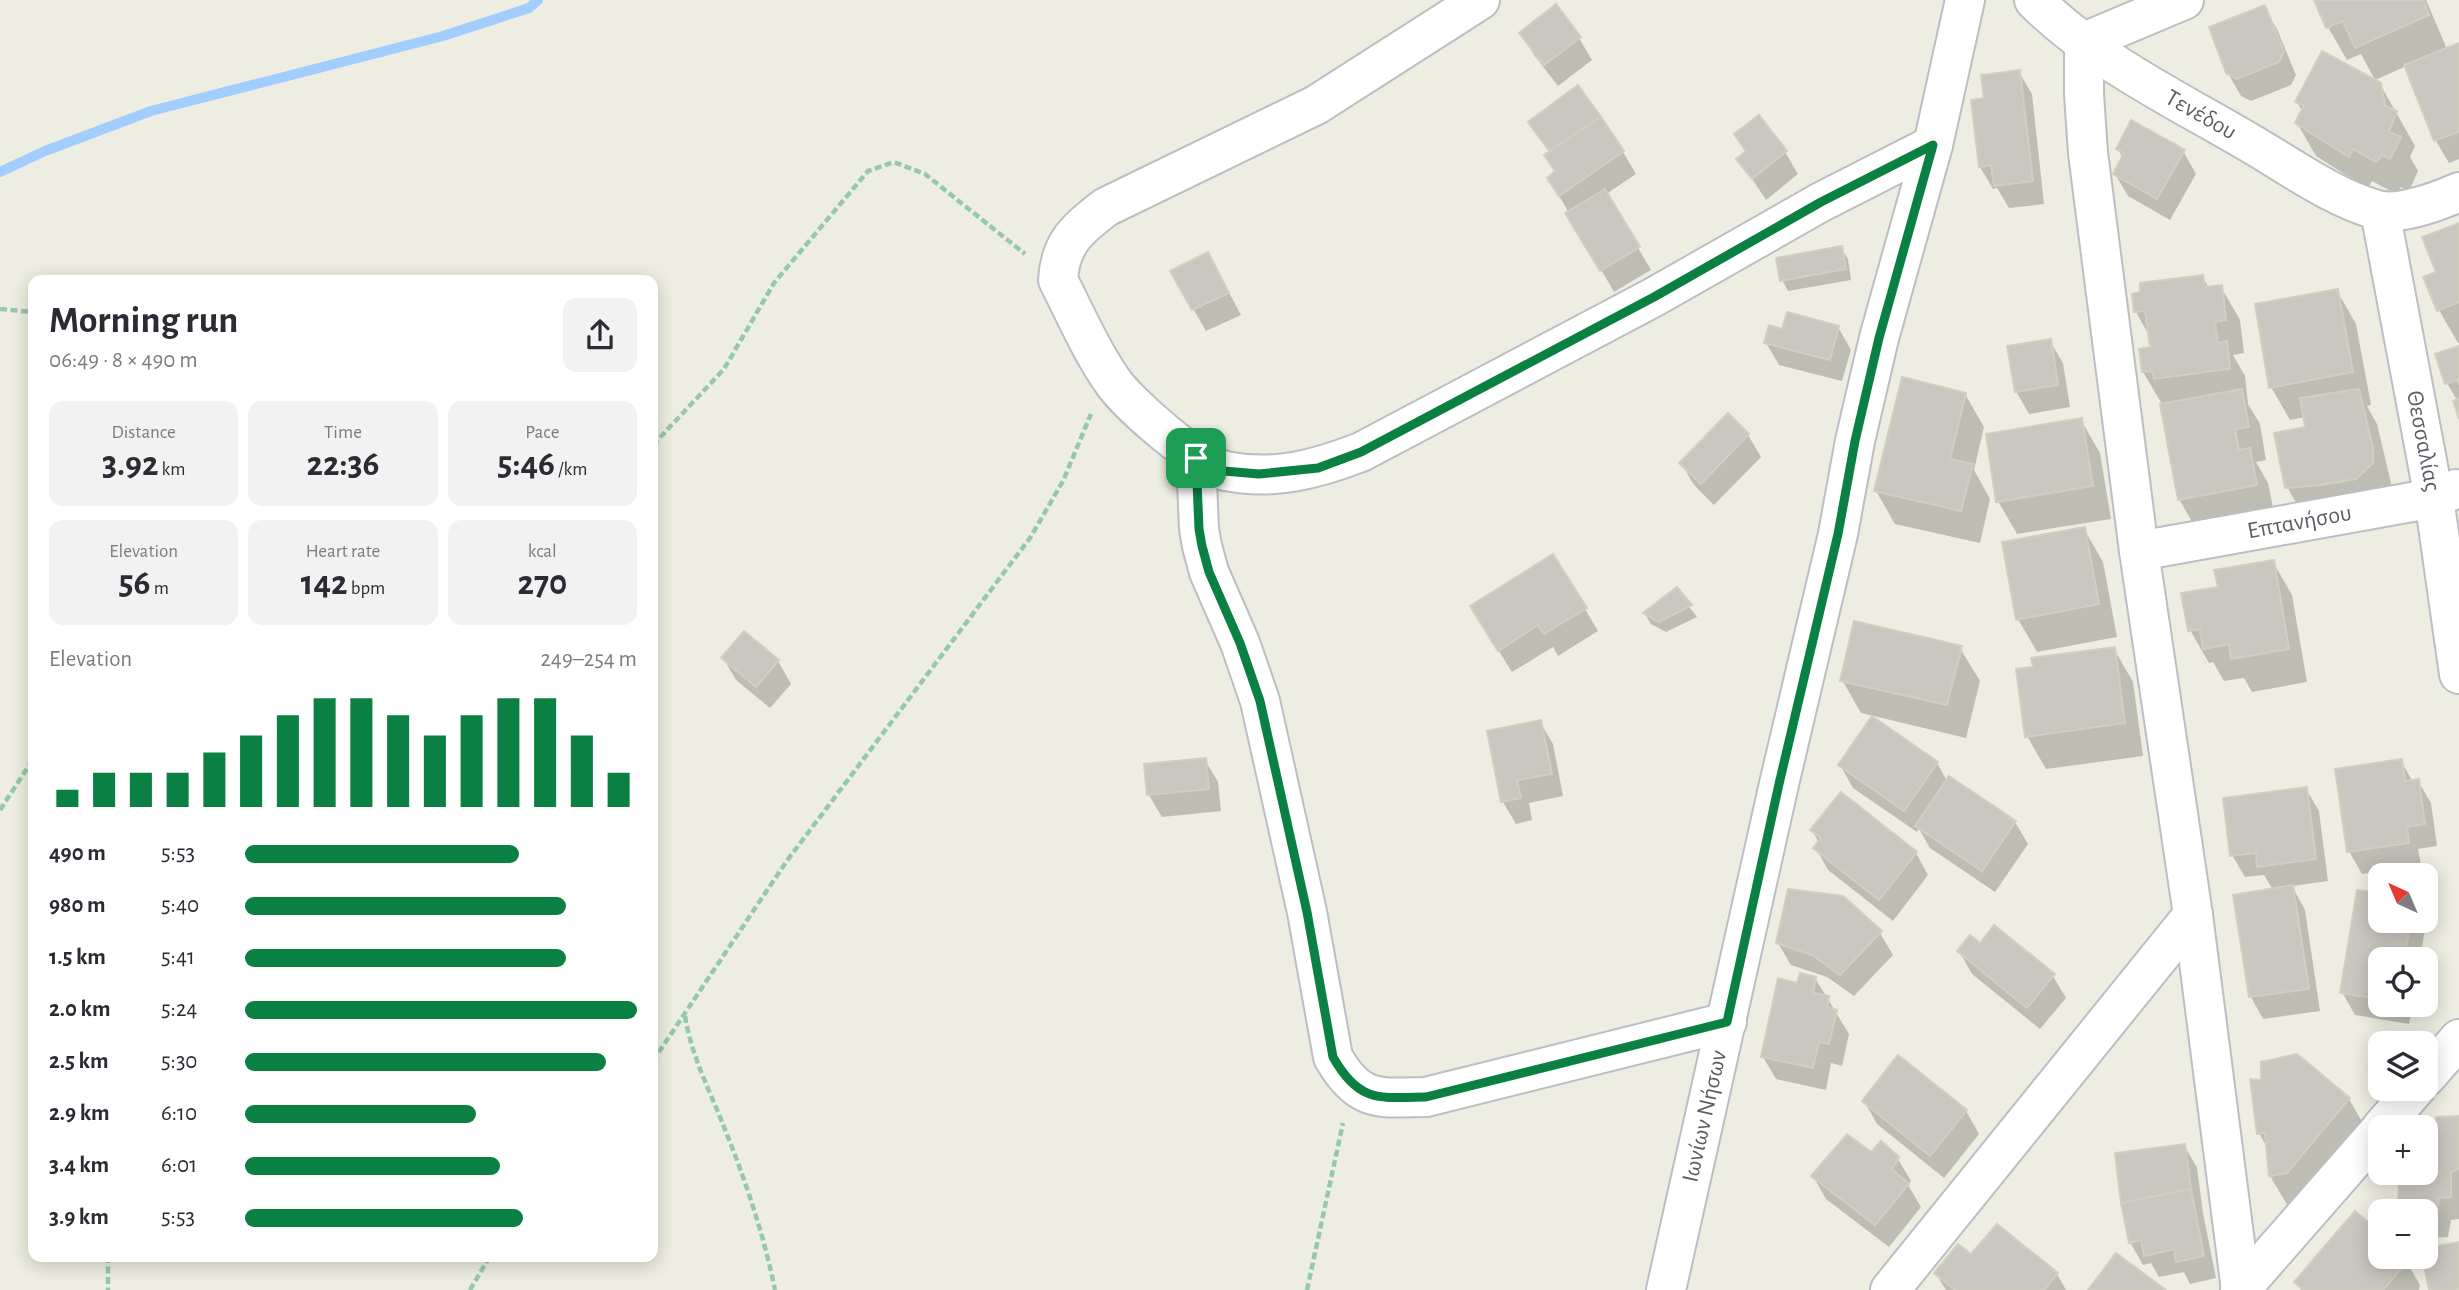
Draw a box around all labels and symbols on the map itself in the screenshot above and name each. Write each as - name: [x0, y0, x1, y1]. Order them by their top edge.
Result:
- street label: Τενέδου: [2161, 85, 2240, 144]
- street label: Θεσσαλίας: [2402, 389, 2444, 493]
- pin: [1166, 428, 1226, 488]
- street label: Επτανήσου: [2245, 501, 2353, 543]
- north arrow: [2368, 863, 2438, 933]
- street label: Ιωνίων Νήσων: [1678, 1048, 1731, 1185]

